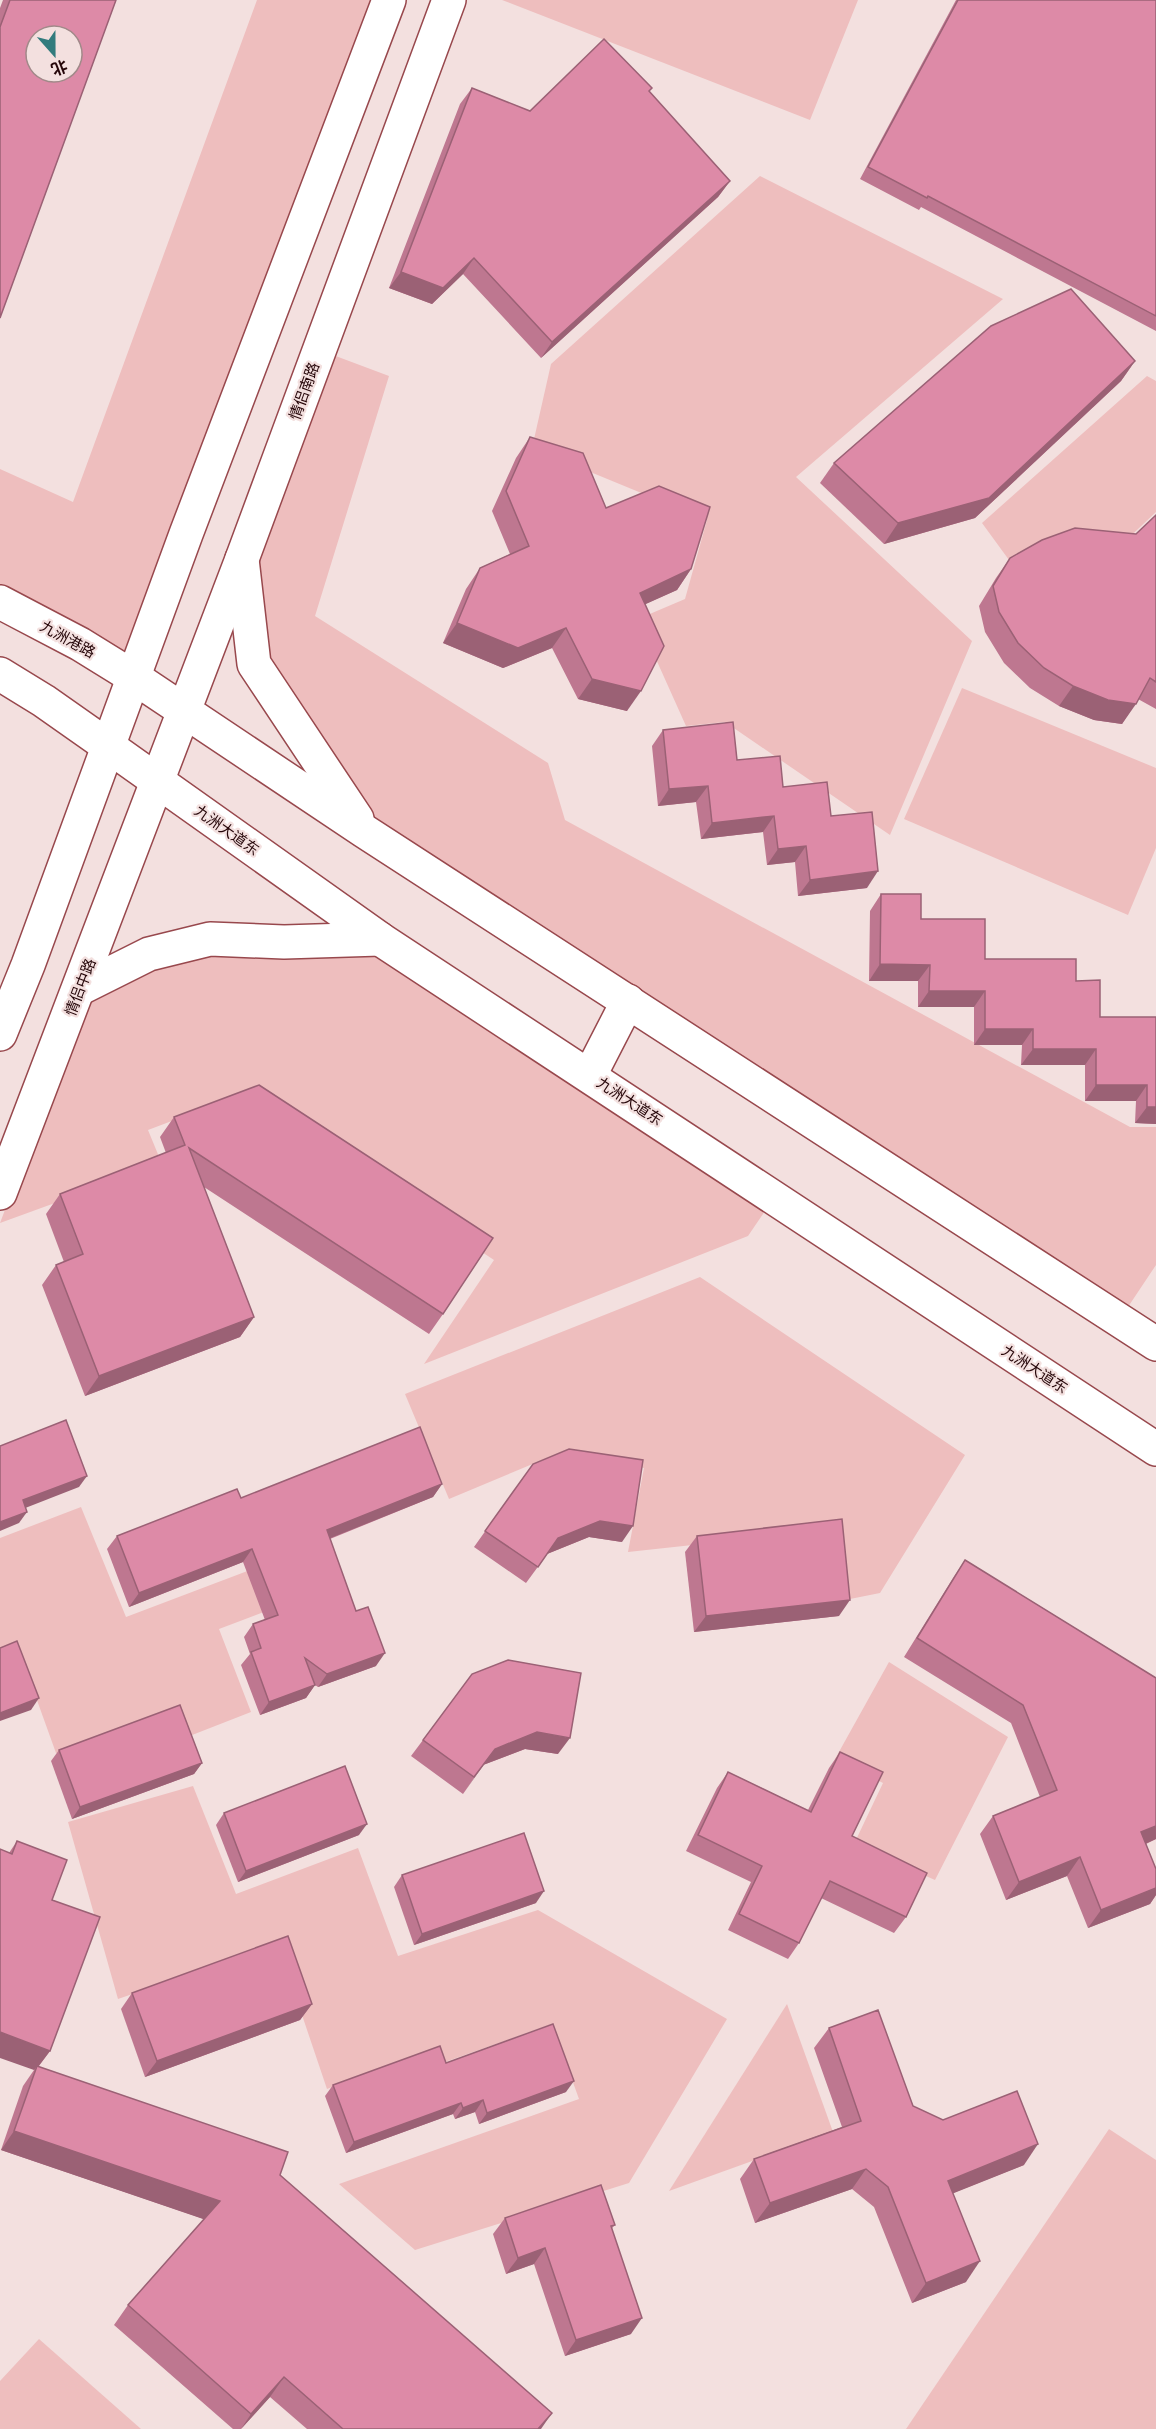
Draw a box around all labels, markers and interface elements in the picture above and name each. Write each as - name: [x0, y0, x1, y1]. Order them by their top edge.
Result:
- north arrow: [24, 24, 84, 84]
- text: 北: [48, 55, 71, 81]
- street label: 情侣南路: [284, 359, 324, 423]
- street label: 九洲港路: [37, 615, 99, 663]
- street label: 九洲大道东: [190, 800, 264, 860]
- street label: 情侣中路: [59, 955, 101, 1019]
- street label: 九洲大道东: [593, 1072, 667, 1130]
- street label: 九洲大道东: [998, 1340, 1072, 1398]

